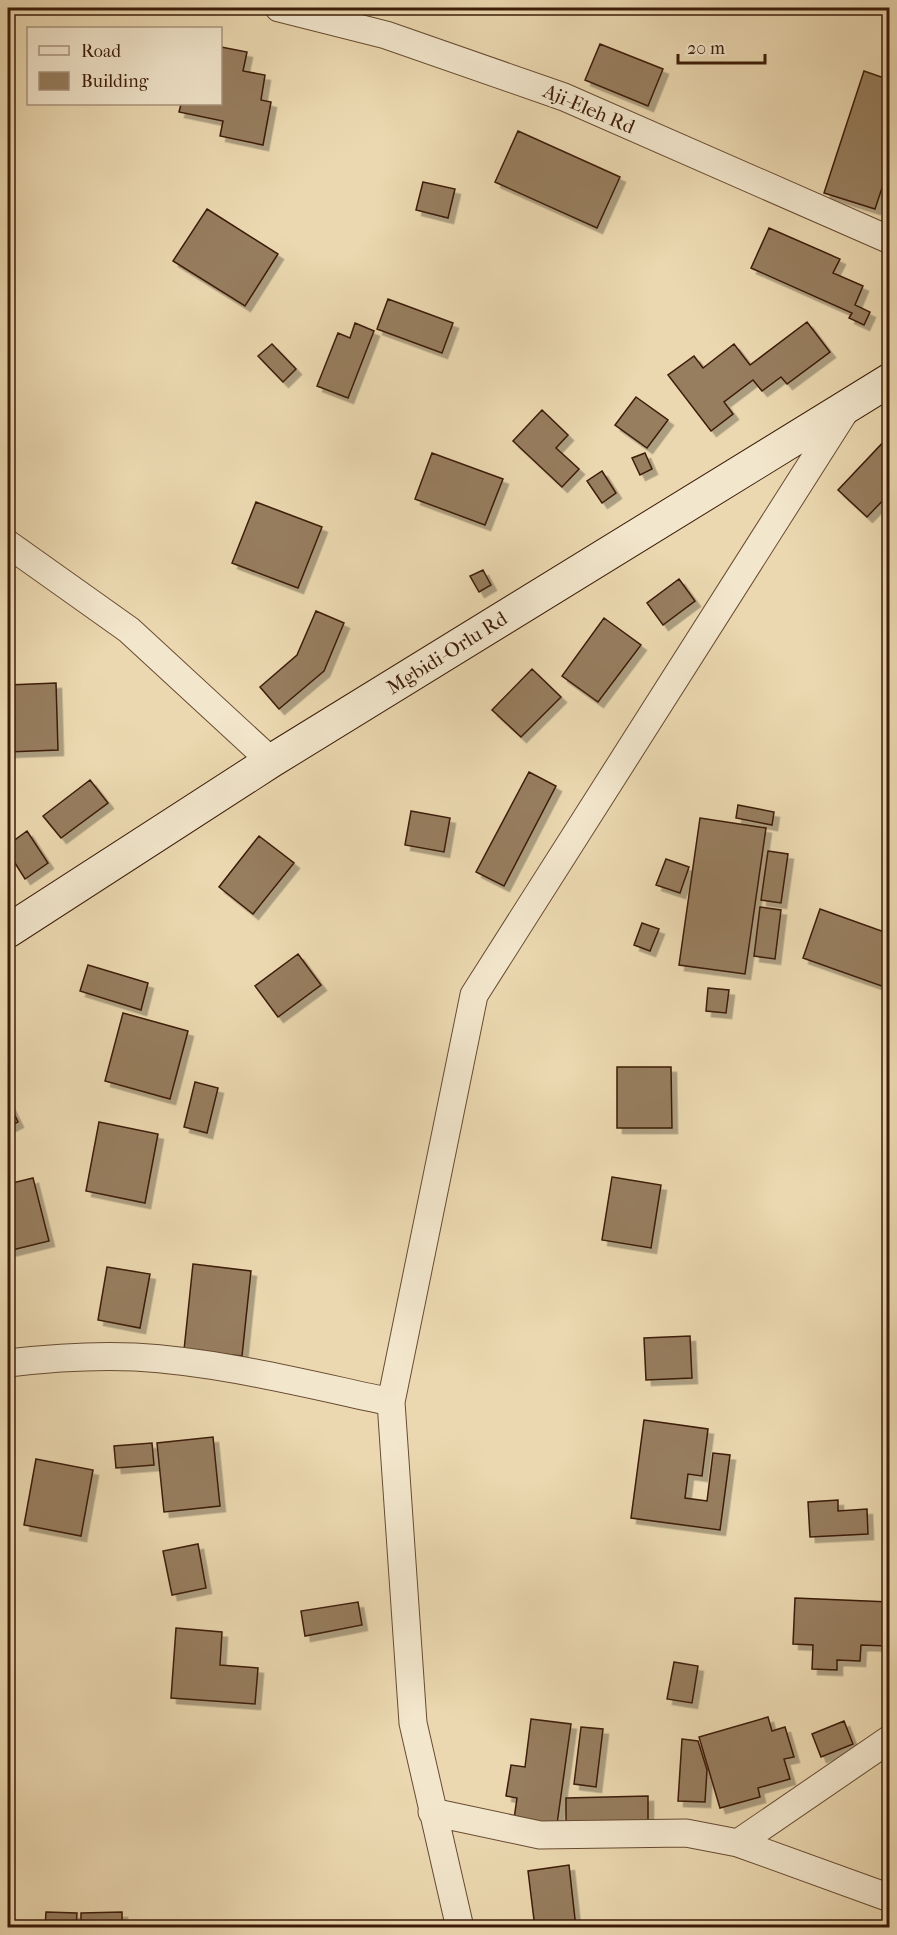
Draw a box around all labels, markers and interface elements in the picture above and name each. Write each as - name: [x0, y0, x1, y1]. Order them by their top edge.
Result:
- legend: [27, 27, 222, 105]
- scale bar: [678, 27, 765, 65]
- text: 20 m: [687, 38, 725, 59]
- text: Road: [81, 41, 121, 62]
- text: Building: [81, 71, 149, 92]
- street label: Aji-Eleh Rd: [539, 79, 639, 139]
- street label: Mgbidi-Orlu Rd: [383, 606, 512, 699]

